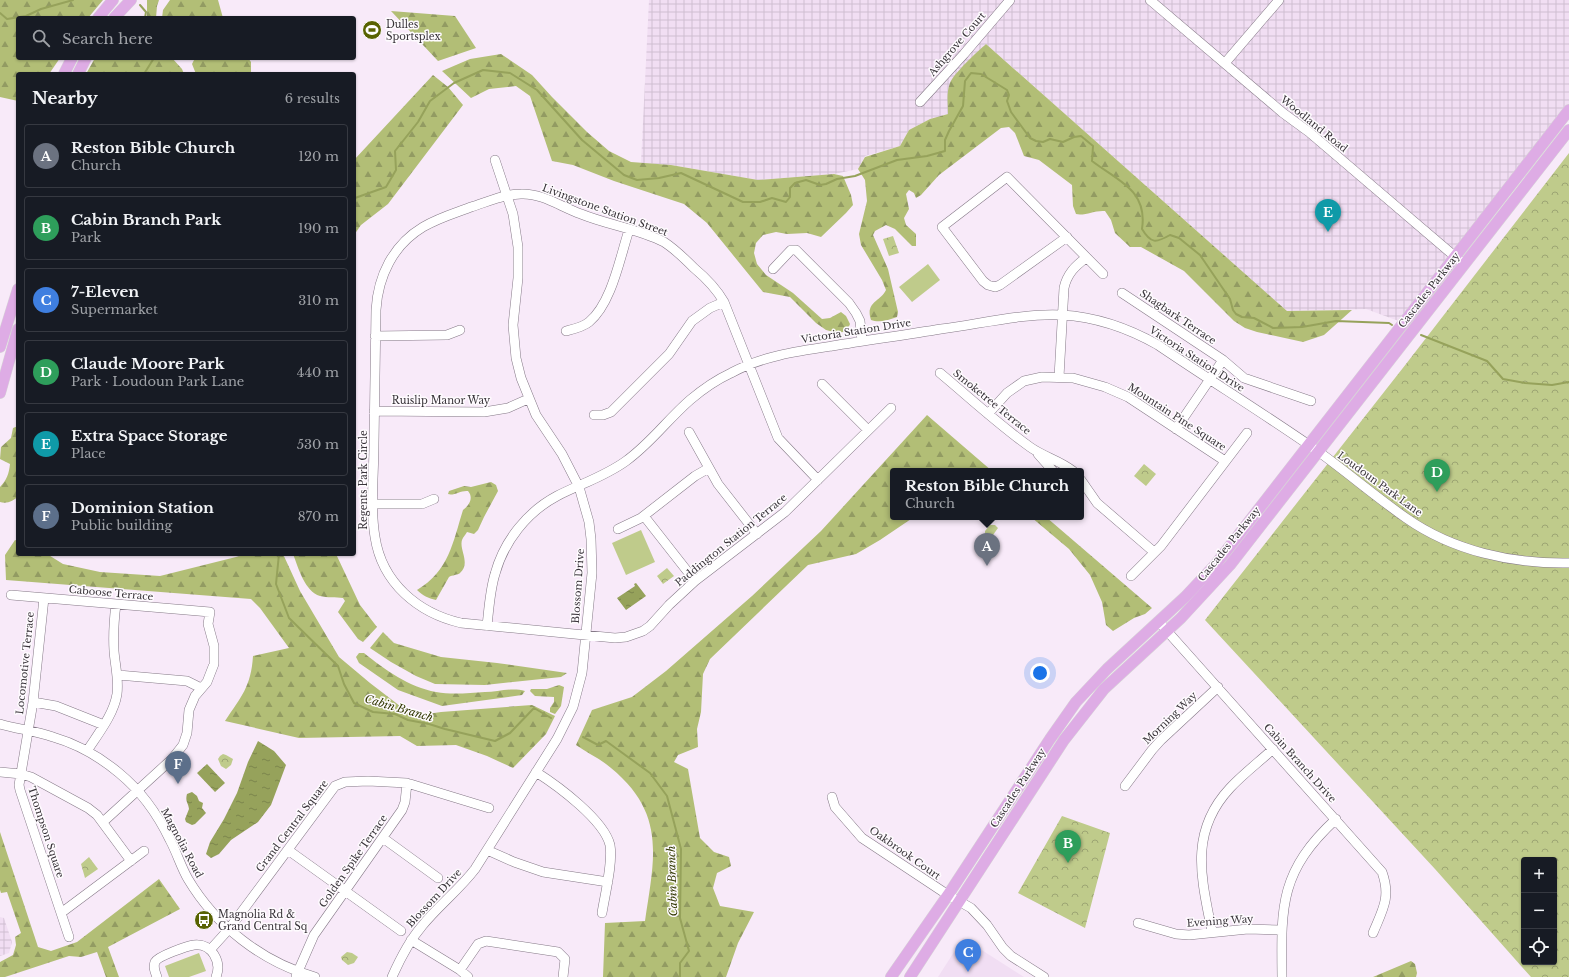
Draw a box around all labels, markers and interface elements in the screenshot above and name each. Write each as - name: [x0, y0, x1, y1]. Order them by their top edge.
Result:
- street label: Ashgrove Court: [925, 9, 988, 79]
- search box: [16, 16, 356, 60]
- place label: Dulles Sportsplex: [386, 18, 441, 43]
- sports icon: Dulles Sportsplex: [361, 19, 383, 41]
- icon: search: [30, 27, 52, 49]
- text: Search here: [62, 29, 153, 48]
- text: Nearby: [32, 88, 98, 109]
- text: 6 results: [285, 90, 340, 107]
- street label: Woodland Road: [1277, 92, 1350, 155]
- text: Reston Bible Church: [71, 138, 235, 157]
- text: A: [41, 148, 51, 165]
- text: 120 m: [298, 148, 339, 165]
- text: Church: [71, 157, 121, 174]
- street label: Livingstone Station Street: [540, 181, 670, 239]
- pin: E: [1315, 199, 1341, 232]
- text: Cabin Branch Park: [71, 210, 221, 229]
- text: B: [41, 220, 51, 237]
- text: 190 m: [298, 220, 339, 237]
- text: Park: [71, 229, 101, 246]
- street label: Cascades Parkway: [1395, 249, 1463, 330]
- text: 7-Eleven: [71, 282, 139, 301]
- street label: Shagbark Terrace: [1137, 287, 1219, 347]
- text: C: [41, 292, 51, 309]
- text: 310 m: [298, 292, 339, 309]
- text: Supermarket: [71, 301, 158, 318]
- street label: Victoria Station Drive: [799, 316, 912, 346]
- street label: Victoria Station Drive: [1146, 323, 1247, 395]
- text: Claude Moore Park: [71, 354, 225, 373]
- text: D: [40, 364, 52, 381]
- text: 440 m: [297, 364, 339, 381]
- street label: Smoketree Terrace: [950, 367, 1034, 438]
- text: Park · Loudoun Park Lane: [71, 373, 244, 390]
- street label: Mountain Pine Square: [1125, 380, 1229, 454]
- street label: Ruislip Manor Way: [392, 394, 491, 407]
- text: Extra Space Storage: [71, 426, 228, 445]
- street label: Regents Park Circle: [357, 430, 370, 530]
- text: E: [41, 436, 51, 453]
- text: 530 m: [297, 436, 339, 453]
- text: Place: [71, 445, 106, 462]
- street label: Loudoun Park Lane: [1335, 449, 1425, 519]
- pin: D: [1424, 459, 1450, 492]
- popup: [890, 468, 1084, 520]
- text: Reston Bible Church: [905, 476, 1069, 495]
- street label: Paddington Station Terrace: [673, 491, 790, 589]
- text: Church: [905, 495, 955, 512]
- text: Dominion Station: [71, 498, 214, 517]
- street label: Cascades Parkway: [1195, 504, 1263, 584]
- text: F: [42, 508, 50, 525]
- text: 870 m: [298, 508, 339, 525]
- text: Public building: [71, 517, 172, 534]
- pin: A: [974, 533, 1000, 566]
- street label: Blossom Drive: [569, 548, 587, 624]
- street label: Caboose Terrace: [68, 583, 154, 603]
- street label: Locomotive Terrace: [13, 611, 37, 715]
- your location: [1030, 663, 1050, 683]
- street label: Morning Way: [1140, 689, 1200, 747]
- water label: Cabin Branch: [363, 692, 435, 724]
- street label: Cabin Branch Drive: [1261, 721, 1339, 805]
- street label: Cascades Parkway: [987, 745, 1049, 830]
- pin: F: [165, 751, 191, 784]
- street label: Grand Central Square: [253, 777, 331, 875]
- street label: Thompson Square: [25, 785, 67, 880]
- street label: Magnolia Road: [158, 806, 206, 880]
- street label: Golden Spike Terrace: [316, 812, 390, 910]
- street label: Oakbrook Court: [867, 824, 943, 883]
- pin: B: [1055, 830, 1081, 863]
- water label: Cabin Branch: [664, 845, 680, 917]
- map controls: [1521, 857, 1557, 965]
- button: +: [1521, 857, 1557, 893]
- street label: Blossom Drive: [404, 866, 465, 930]
- button: −: [1521, 893, 1557, 929]
- place label: Magnolia Rd & Grand Central Sq: [218, 908, 308, 933]
- bus stop icon: Magnolia Rd & Grand Central Sq: [193, 909, 215, 931]
- street label: Evening Way: [1186, 912, 1254, 930]
- button: locate: [1521, 929, 1557, 965]
- pin: C: [955, 939, 981, 972]

